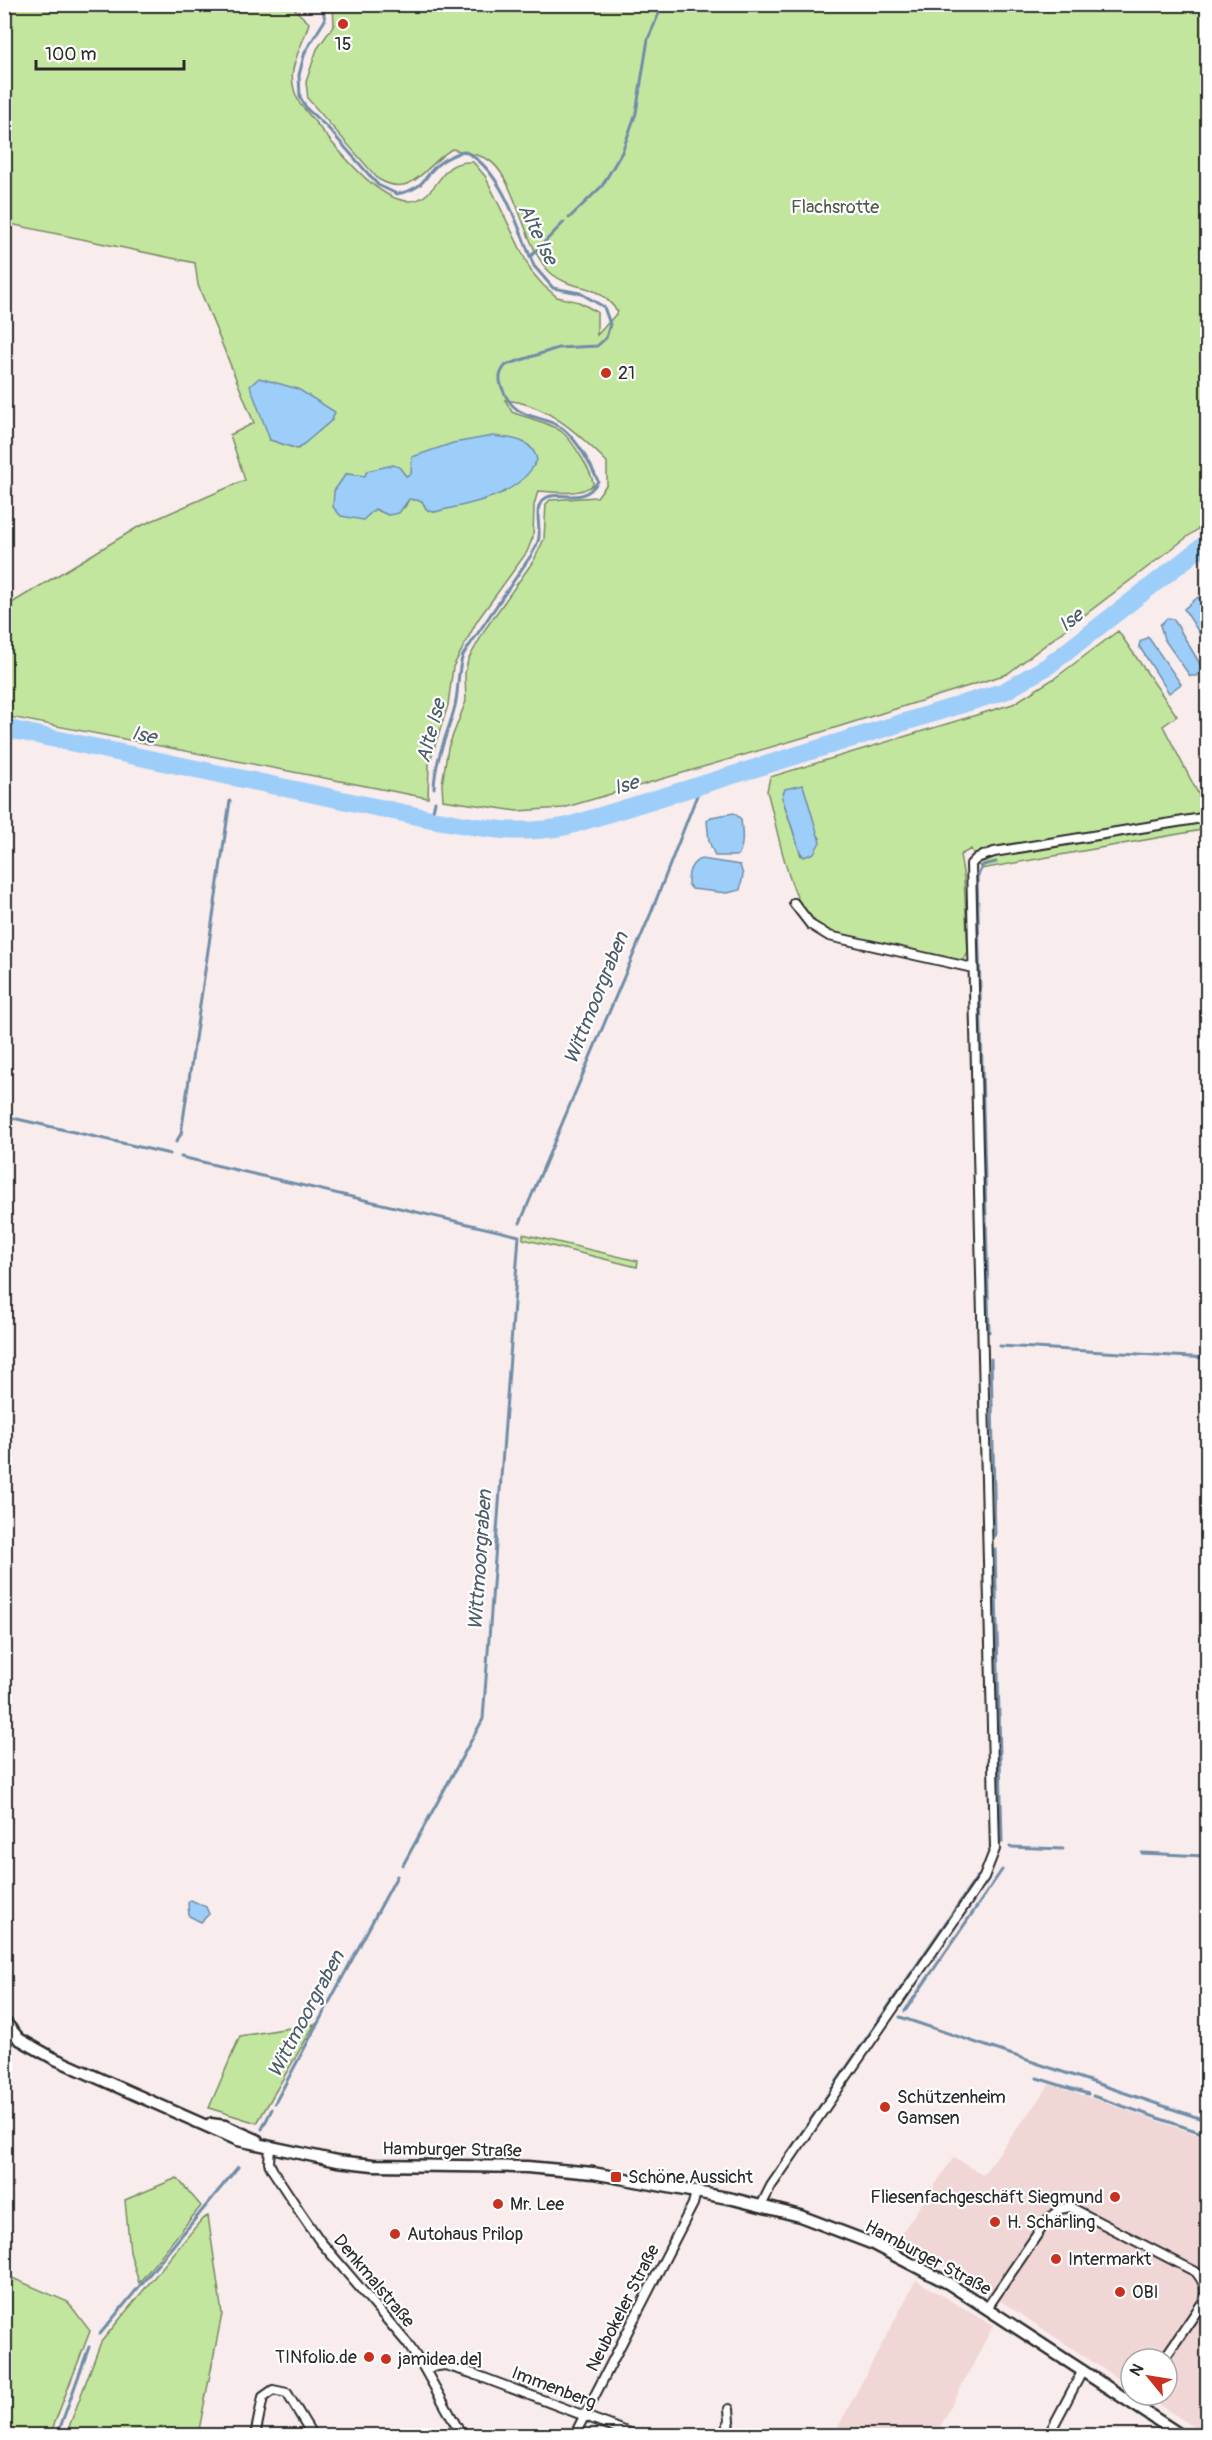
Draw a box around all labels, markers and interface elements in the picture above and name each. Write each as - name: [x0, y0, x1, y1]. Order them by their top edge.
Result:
- marker: 15: [336, 17, 350, 31]
- scale bar: [36, 33, 184, 71]
- place label: 15: [335, 33, 351, 56]
- text: 100 m: [45, 43, 97, 66]
- park label: Flachsrotte: [791, 196, 879, 219]
- water label: Alte Ise: [513, 200, 564, 270]
- place label: 21: [618, 362, 635, 385]
- marker: 21: [599, 366, 613, 380]
- water label: Ise: [1054, 601, 1090, 637]
- water label: Alte Ise: [411, 695, 452, 765]
- water label: Ise: [129, 720, 161, 750]
- water label: Ise: [611, 769, 643, 801]
- water label: Wittmoorgraben: [558, 927, 634, 1068]
- water label: Wittmoorgraben: [463, 1488, 497, 1631]
- water label: Wittmoorgraben: [262, 1945, 351, 2082]
- place label: Schützenheim Gamsen: [897, 2086, 1006, 2130]
- marker: Schützenheim Gamsen: [878, 2100, 892, 2114]
- street label: Hamburger Straße: [382, 2137, 522, 2163]
- place label: Schöne Aussicht: [628, 2166, 754, 2189]
- marker: Schöne Aussicht: [609, 2170, 623, 2184]
- place label: Fliesenfachgeschäft Siegmund: [870, 2186, 1103, 2209]
- marker: Fliesenfachgeschäft Siegmund: [1108, 2190, 1122, 2204]
- place label: Mr. Lee: [510, 2193, 564, 2216]
- marker: Mr. Lee: [491, 2197, 505, 2211]
- place label: H. Schärling: [1007, 2211, 1095, 2234]
- street label: Hamburger Straße: [861, 2215, 995, 2301]
- marker: H. Schärling: [988, 2215, 1002, 2229]
- place label: Autohaus Prilop: [407, 2223, 523, 2246]
- marker: Autohaus Prilop: [388, 2227, 402, 2241]
- street label: Denkmalstraße: [328, 2230, 420, 2332]
- street label: Neubokeler Straße: [581, 2240, 665, 2375]
- place label: Intermarkt: [1068, 2248, 1152, 2271]
- marker: Intermarkt: [1049, 2252, 1063, 2266]
- place label: OBI: [1132, 2281, 1159, 2304]
- marker: OBI: [1113, 2285, 1127, 2299]
- place label: TINfolio.de: [275, 2346, 357, 2369]
- north arrow: [1119, 2347, 1179, 2407]
- place label: jamidea.de]: [397, 2348, 483, 2371]
- marker: TINfolio.de: [362, 2350, 376, 2364]
- marker: jamidea.de]: [379, 2352, 393, 2366]
- text: N: [1126, 2360, 1148, 2380]
- street label: Immenberg: [508, 2361, 600, 2415]

